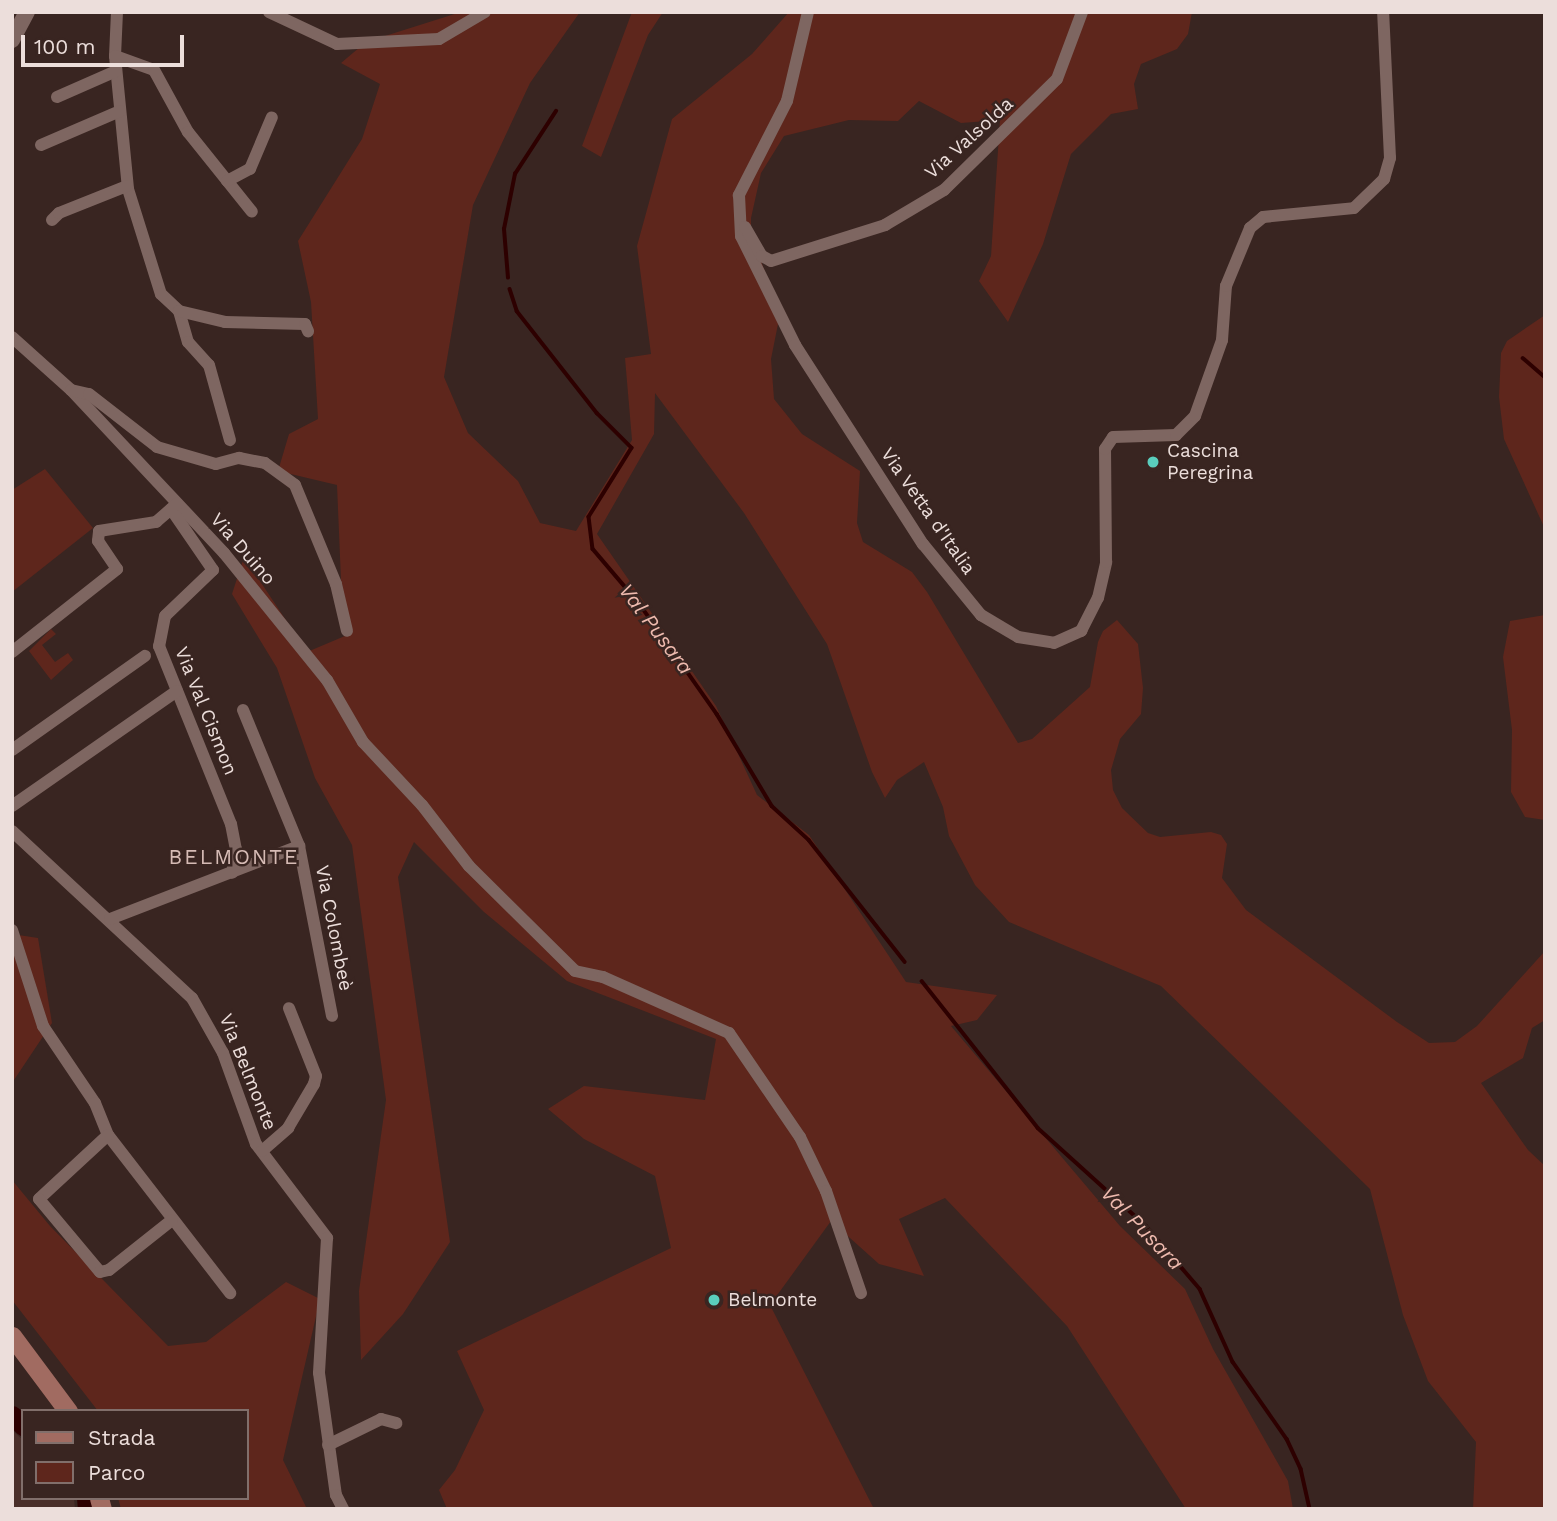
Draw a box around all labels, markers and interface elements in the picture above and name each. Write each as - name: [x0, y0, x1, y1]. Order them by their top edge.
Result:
- scale bar: [24, 21, 187, 65]
- text: 100 m: [34, 34, 96, 59]
- street label: Via Valsolda: [920, 92, 1018, 184]
- place label: Cascina Peregrina: [1167, 440, 1253, 484]
- street label: Via Vetta d'Italia: [875, 443, 981, 579]
- marker: Cascina Peregrina: [1145, 454, 1161, 470]
- street label: Via Duino: [205, 508, 281, 590]
- water label: Val Pusara: [613, 578, 699, 680]
- street label: Via Val Cismon: [170, 643, 242, 779]
- district label: BELMONTE: [170, 844, 298, 870]
- street label: Via Colombeè: [311, 863, 357, 993]
- street label: Via Belmonte: [214, 1010, 282, 1134]
- water label: Val Pusara: [1095, 1180, 1189, 1276]
- place label: Belmonte: [728, 1289, 817, 1311]
- marker: Belmonte: [706, 1292, 722, 1308]
- legend: [21, 1409, 248, 1500]
- text: Strada: [88, 1425, 155, 1450]
- text: Parco: [88, 1460, 145, 1485]

